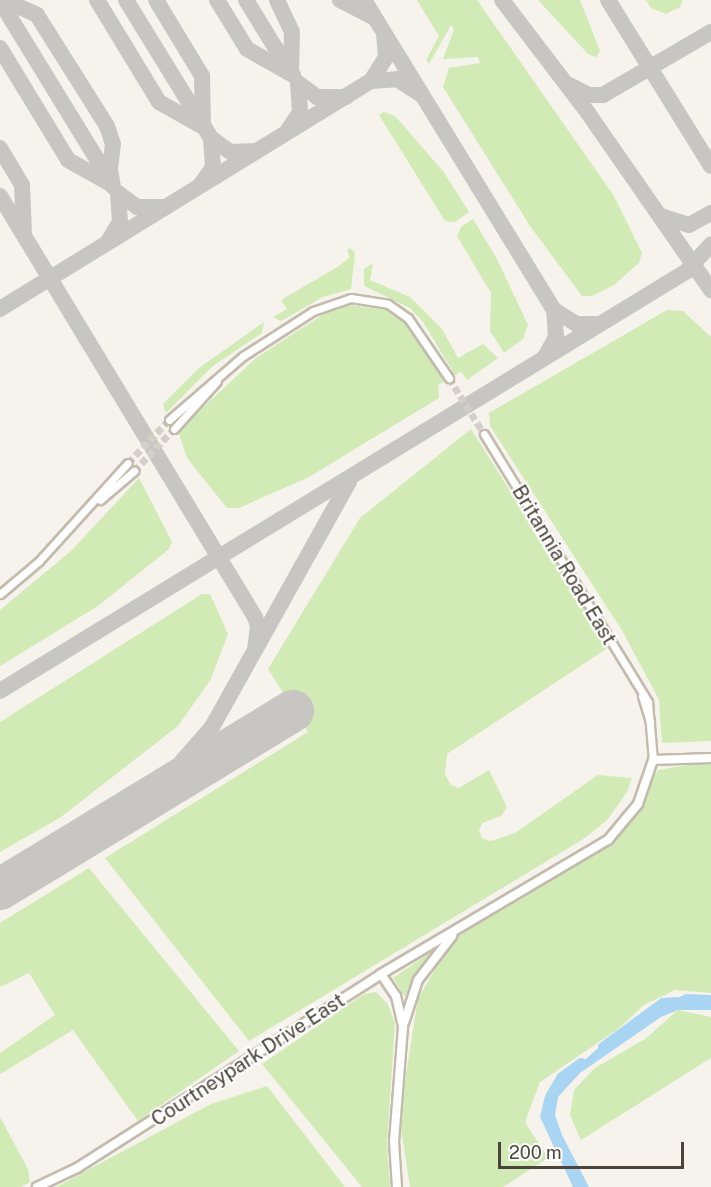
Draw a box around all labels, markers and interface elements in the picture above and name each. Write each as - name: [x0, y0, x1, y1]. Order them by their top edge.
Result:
- street label: Britannia Road East: [507, 481, 621, 649]
- street label: Courtneypark Drive East: [147, 988, 349, 1132]
- scale bar: [501, 1130, 687, 1168]
- text: 200 m: [509, 1142, 562, 1163]

